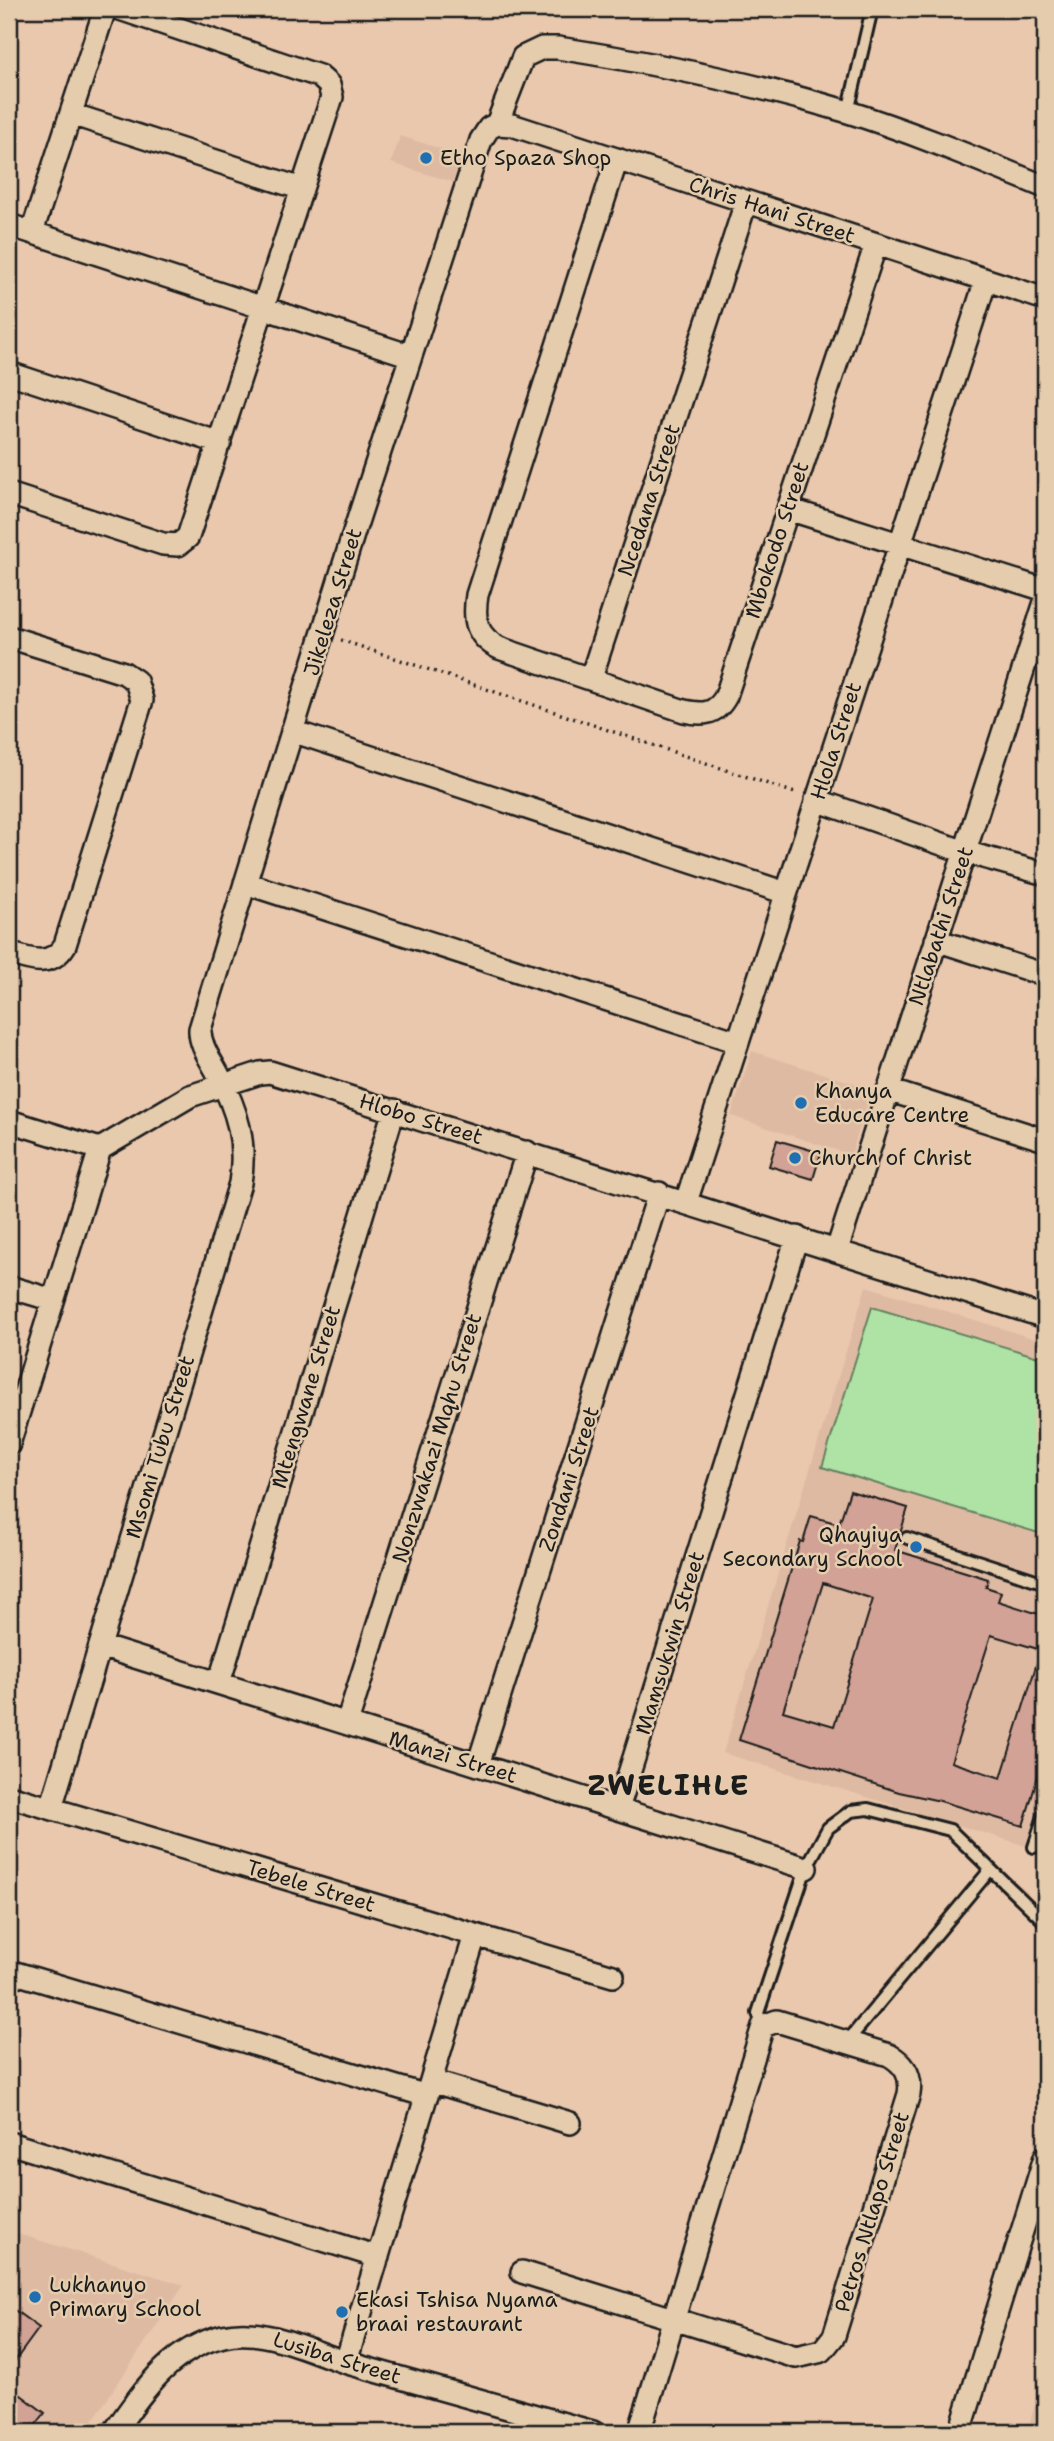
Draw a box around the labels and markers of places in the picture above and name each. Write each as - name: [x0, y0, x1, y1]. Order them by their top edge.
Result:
- place label: Etho Spaza Shop: [440, 144, 611, 172]
- marker: Etho Spaza Shop: [418, 150, 434, 166]
- place label: Khanya Educare Centre: [815, 1077, 969, 1129]
- marker: Khanya Educare Centre: [793, 1095, 809, 1111]
- place label: Church of Christ: [809, 1144, 972, 1172]
- marker: Church of Christ: [787, 1150, 803, 1166]
- place label: Qhayiya Secondary School: [723, 1521, 903, 1573]
- marker: Qhayiya Secondary School: [908, 1539, 924, 1555]
- place label: Lukhanyo Primary School: [49, 2271, 202, 2323]
- place label: Ekasi Tshisa Nyama braai restaurant: [356, 2286, 557, 2338]
- marker: Lukhanyo Primary School: [27, 2289, 43, 2305]
- marker: Ekasi Tshisa Nyama braai restaurant: [334, 2304, 350, 2320]

